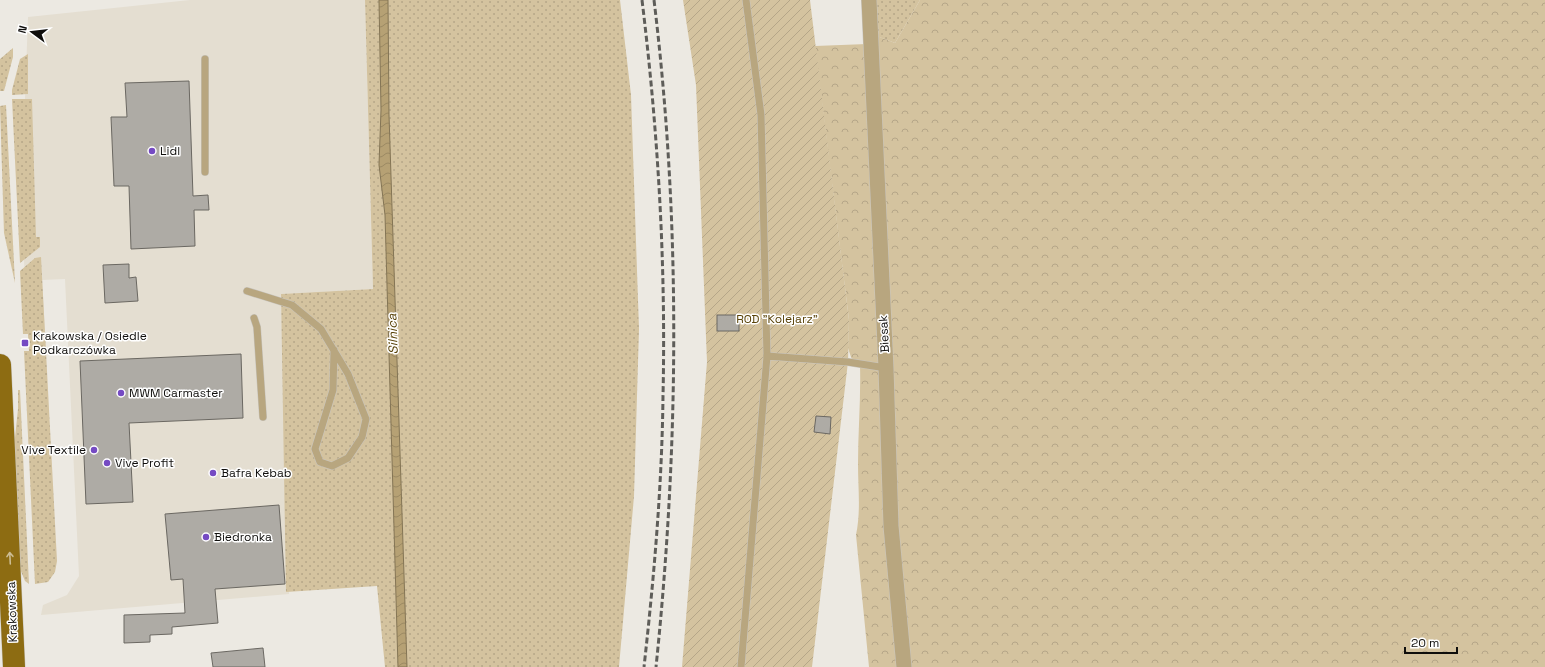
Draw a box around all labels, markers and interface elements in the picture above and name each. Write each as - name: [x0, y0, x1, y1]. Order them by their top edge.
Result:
- north arrow: [12, 12, 52, 52]
- text: N: [15, 24, 30, 35]
- place label: Lidl: [160, 143, 180, 159]
- marker: Lidl: [147, 146, 157, 156]
- park label: ROD "Kolejarz": [736, 311, 818, 327]
- water label: Silnica: [383, 313, 402, 355]
- street label: Biesak: [875, 314, 893, 353]
- place label: Krakowska / Osiedle Podkarczówka: [33, 328, 147, 358]
- marker: Krakowska / Osiedle Podkarczówka: [20, 338, 30, 348]
- place label: MWM Carmaster: [129, 385, 223, 401]
- marker: MWM Carmaster: [116, 388, 126, 398]
- place label: Vive Textile: [21, 442, 86, 458]
- marker: Vive Textile: [89, 445, 99, 455]
- place label: Vive Profit: [115, 455, 174, 471]
- marker: Vive Profit: [102, 458, 112, 468]
- place label: Bafra Kebab: [221, 465, 292, 481]
- marker: Bafra Kebab: [208, 468, 218, 478]
- place label: Biedronka: [214, 529, 272, 545]
- marker: Biedronka: [201, 532, 211, 542]
- one-way arrow: [6, 552, 13, 565]
- street label: Krakowska: [3, 581, 21, 643]
- scale bar: [1405, 629, 1457, 655]
- text: 20 m: [1411, 635, 1439, 651]

